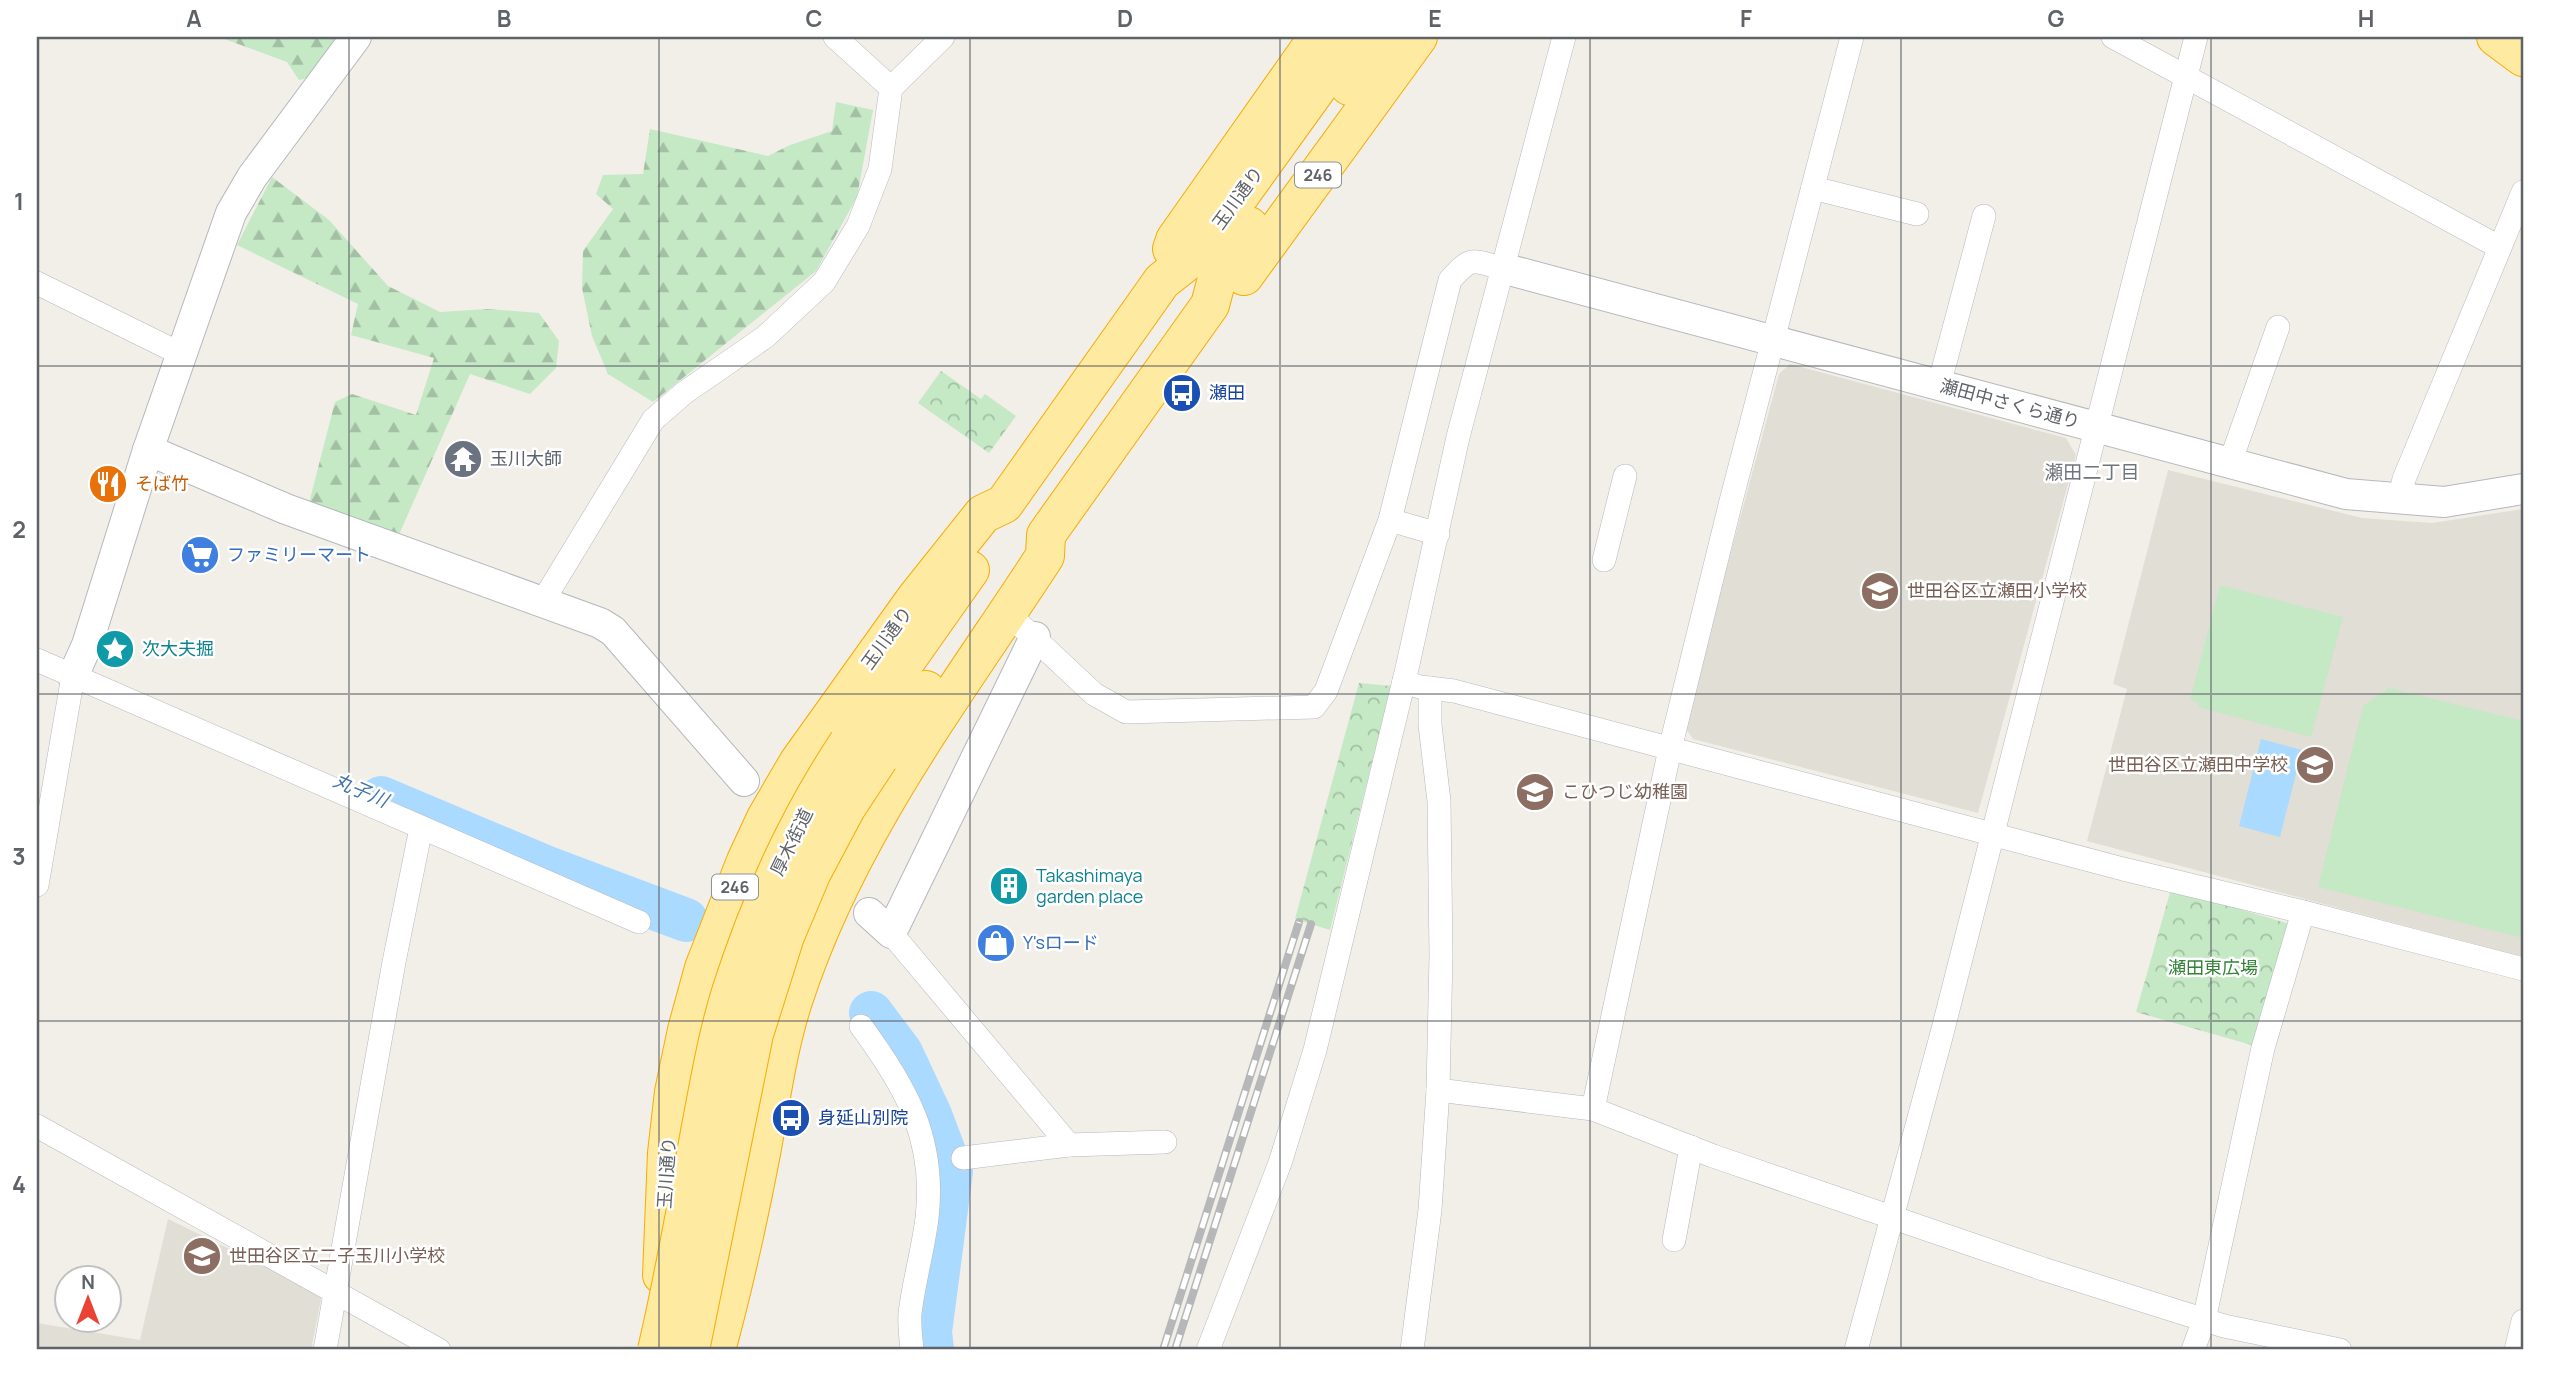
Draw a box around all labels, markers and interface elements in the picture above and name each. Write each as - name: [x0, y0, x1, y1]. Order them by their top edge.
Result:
- text: A: [186, 2, 202, 34]
- text: B: [497, 2, 511, 34]
- text: C: [806, 2, 823, 34]
- text: D: [1117, 2, 1133, 34]
- text: E: [1428, 2, 1442, 34]
- text: F: [1740, 2, 1752, 34]
- text: G: [2048, 2, 2065, 34]
- text: H: [2358, 2, 2374, 34]
- street label: 玉川通り: [1206, 161, 1268, 234]
- road number: 246: [1295, 162, 1341, 188]
- text: 1: [14, 185, 24, 217]
- bus stop icon: 瀬田: [1161, 372, 1203, 414]
- street label: 瀬田中さくら通り: [1938, 373, 2083, 433]
- place label: 瀬田: [1209, 380, 1245, 404]
- temple icon: 玉川大師: [442, 438, 484, 480]
- place label: 玉川大師: [490, 446, 562, 470]
- district label: 瀬田二丁目: [2044, 459, 2140, 485]
- restaurant icon: そば竹: [87, 463, 129, 505]
- place label: そば竹: [135, 471, 189, 495]
- text: 2: [12, 513, 26, 545]
- supermarket icon: ファミリーマート: [179, 534, 221, 576]
- place label: ファミリーマート: [227, 542, 371, 566]
- school or university icon: 世田谷区立瀬田小学校: [1859, 570, 1901, 612]
- place label: 世田谷区立瀬田小学校: [1907, 578, 2087, 602]
- street label: 玉川通り: [855, 601, 917, 674]
- place icon: 次大夫掘: [94, 628, 136, 670]
- place label: 次大夫掘: [142, 636, 214, 660]
- school or university icon: 世田谷区立瀬田中学校: [2294, 744, 2336, 786]
- place label: 世田谷区立瀬田中学校: [2108, 752, 2288, 776]
- water label: 丸子川: [330, 767, 394, 814]
- school or university icon: こひつじ幼稚園: [1514, 771, 1556, 813]
- place label: こひつじ幼稚園: [1562, 779, 1688, 803]
- street label: 厚木街道: [765, 804, 818, 879]
- text: 3: [12, 840, 26, 872]
- place label: Takashimaya garden place: [1036, 863, 1143, 908]
- building icon: Takashimaya garden place: [988, 865, 1030, 907]
- road number: 246: [712, 874, 758, 900]
- shop icon: Y'sロード: [975, 922, 1017, 964]
- place label: Y'sロード: [1023, 930, 1099, 954]
- park label: 瀬田東広場: [2168, 955, 2258, 979]
- bus stop icon: 身延山別院: [770, 1097, 812, 1139]
- place label: 身延山別院: [818, 1105, 908, 1129]
- street label: 玉川通り: [652, 1136, 680, 1210]
- text: 4: [12, 1168, 26, 1200]
- school or university icon: 世田谷区立二子玉川小学校: [181, 1235, 223, 1277]
- place label: 世田谷区立二子玉川小学校: [229, 1243, 445, 1267]
- north arrow: [52, 1264, 122, 1334]
- text: N: [81, 1269, 95, 1295]

